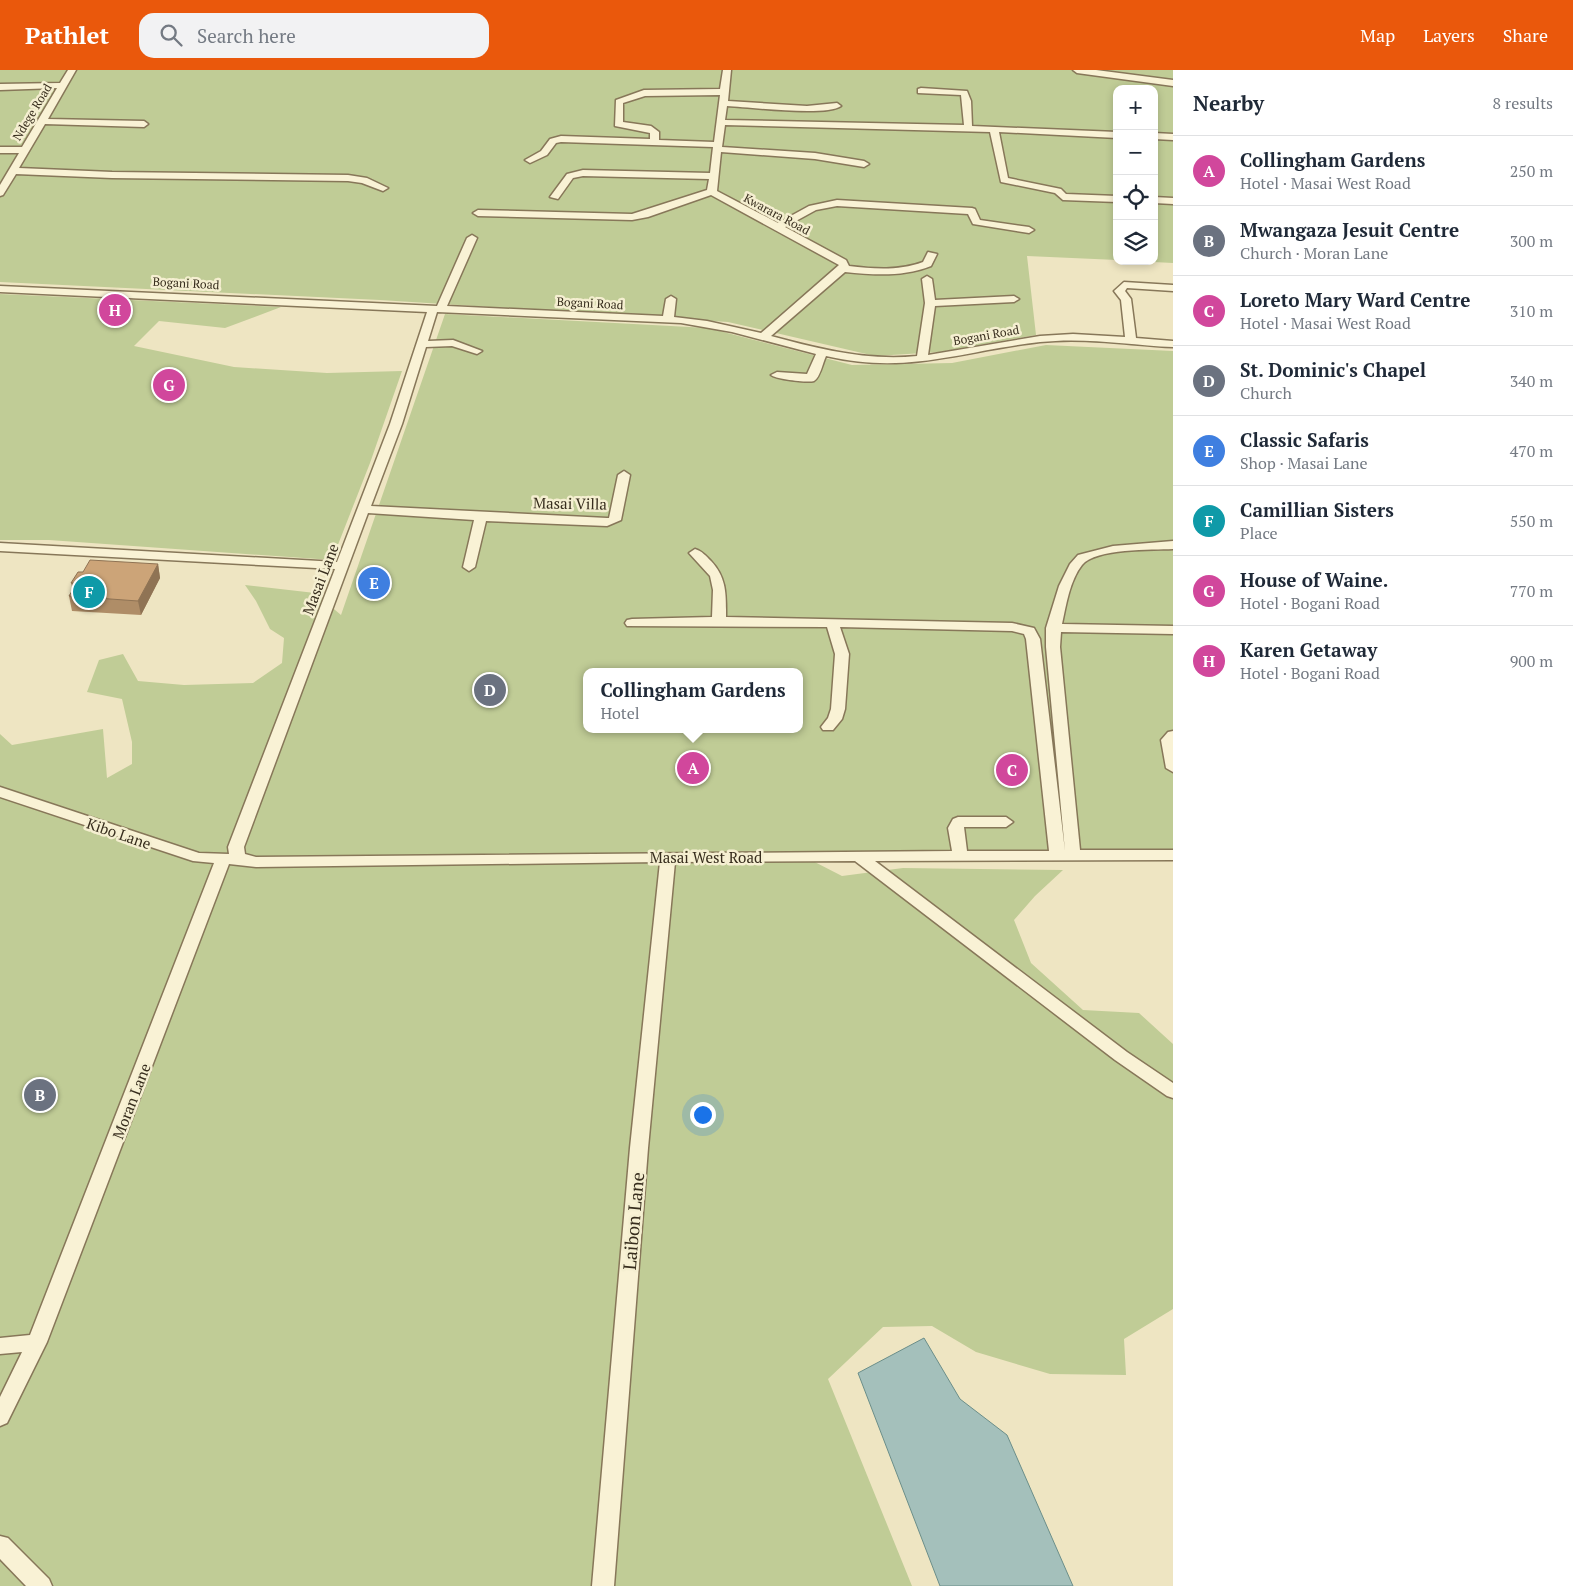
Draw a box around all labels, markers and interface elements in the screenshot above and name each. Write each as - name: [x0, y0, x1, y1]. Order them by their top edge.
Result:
- search box: [139, 13, 489, 58]
- text: Pathlet: [25, 19, 109, 51]
- icon: search: [157, 21, 185, 49]
- text: Search here: [197, 23, 296, 48]
- text: Map: [1360, 23, 1395, 47]
- text: Layers: [1423, 23, 1475, 47]
- text: Share: [1503, 23, 1548, 47]
- street label: Ndege Road: [9, 81, 55, 143]
- map controls: [1113, 85, 1158, 265]
- button: +: [1113, 85, 1158, 130]
- text: Nearby: [1193, 89, 1264, 117]
- text: 8 results: [1493, 92, 1553, 114]
- button: −: [1113, 130, 1158, 175]
- text: Collingham Gardens: [1240, 147, 1425, 172]
- text: A: [1203, 160, 1215, 182]
- text: 250 m: [1510, 160, 1553, 182]
- text: Hotel · Masai West Road: [1240, 172, 1411, 194]
- button: locate: [1113, 175, 1158, 220]
- street label: Kwarara Road: [741, 190, 813, 238]
- text: Mwangaza Jesuit Centre: [1240, 217, 1459, 242]
- button: layers: [1113, 220, 1158, 265]
- text: B: [1204, 230, 1214, 252]
- text: 300 m: [1510, 230, 1553, 252]
- text: Church · Moran Lane: [1240, 242, 1388, 264]
- street label: Bogani Road: [152, 274, 220, 292]
- text: Loreto Mary Ward Centre: [1240, 287, 1471, 312]
- pin: H: [99, 291, 131, 329]
- street label: Bogani Road: [556, 294, 624, 312]
- text: C: [1204, 300, 1214, 322]
- text: 310 m: [1510, 300, 1553, 322]
- text: Hotel · Masai West Road: [1240, 312, 1411, 334]
- street label: Bogani Road: [952, 322, 1021, 348]
- text: St. Dominic's Chapel: [1240, 357, 1426, 382]
- pin: G: [153, 366, 185, 404]
- text: D: [1203, 370, 1215, 392]
- text: 340 m: [1510, 370, 1553, 392]
- text: Church: [1240, 382, 1292, 404]
- text: Classic Safaris: [1240, 427, 1369, 452]
- text: E: [1204, 440, 1214, 462]
- text: 470 m: [1510, 440, 1553, 462]
- text: Shop · Masai Lane: [1240, 452, 1368, 474]
- street label: Masai Villa: [533, 492, 607, 514]
- text: Camillian Sisters: [1240, 497, 1394, 522]
- text: F: [1204, 510, 1214, 532]
- text: 550 m: [1510, 510, 1553, 532]
- text: Place: [1240, 522, 1278, 544]
- street label: Masai Lane: [297, 540, 343, 618]
- pin: E: [358, 564, 390, 602]
- text: House of Waine.: [1240, 567, 1388, 592]
- pin: F: [73, 573, 105, 611]
- text: G: [1203, 580, 1215, 602]
- text: 770 m: [1510, 580, 1553, 602]
- text: Hotel · Bogani Road: [1240, 592, 1380, 614]
- text: Karen Getaway: [1240, 637, 1377, 662]
- text: H: [1203, 650, 1215, 672]
- text: 900 m: [1510, 650, 1553, 672]
- text: Hotel · Bogani Road: [1240, 662, 1380, 684]
- popup: [583, 668, 803, 733]
- pin: D: [474, 671, 506, 709]
- text: Collingham Gardens: [600, 677, 786, 702]
- text: Hotel: [600, 702, 640, 724]
- pin: A: [677, 749, 709, 787]
- pin: C: [996, 751, 1028, 789]
- street label: Kibo Lane: [84, 813, 154, 853]
- street label: Masai West Road: [650, 847, 762, 867]
- street label: Moran Lane: [107, 1060, 155, 1142]
- pin: B: [24, 1076, 56, 1114]
- your location: [690, 1102, 716, 1128]
- street label: Laibon Lane: [617, 1171, 649, 1271]

